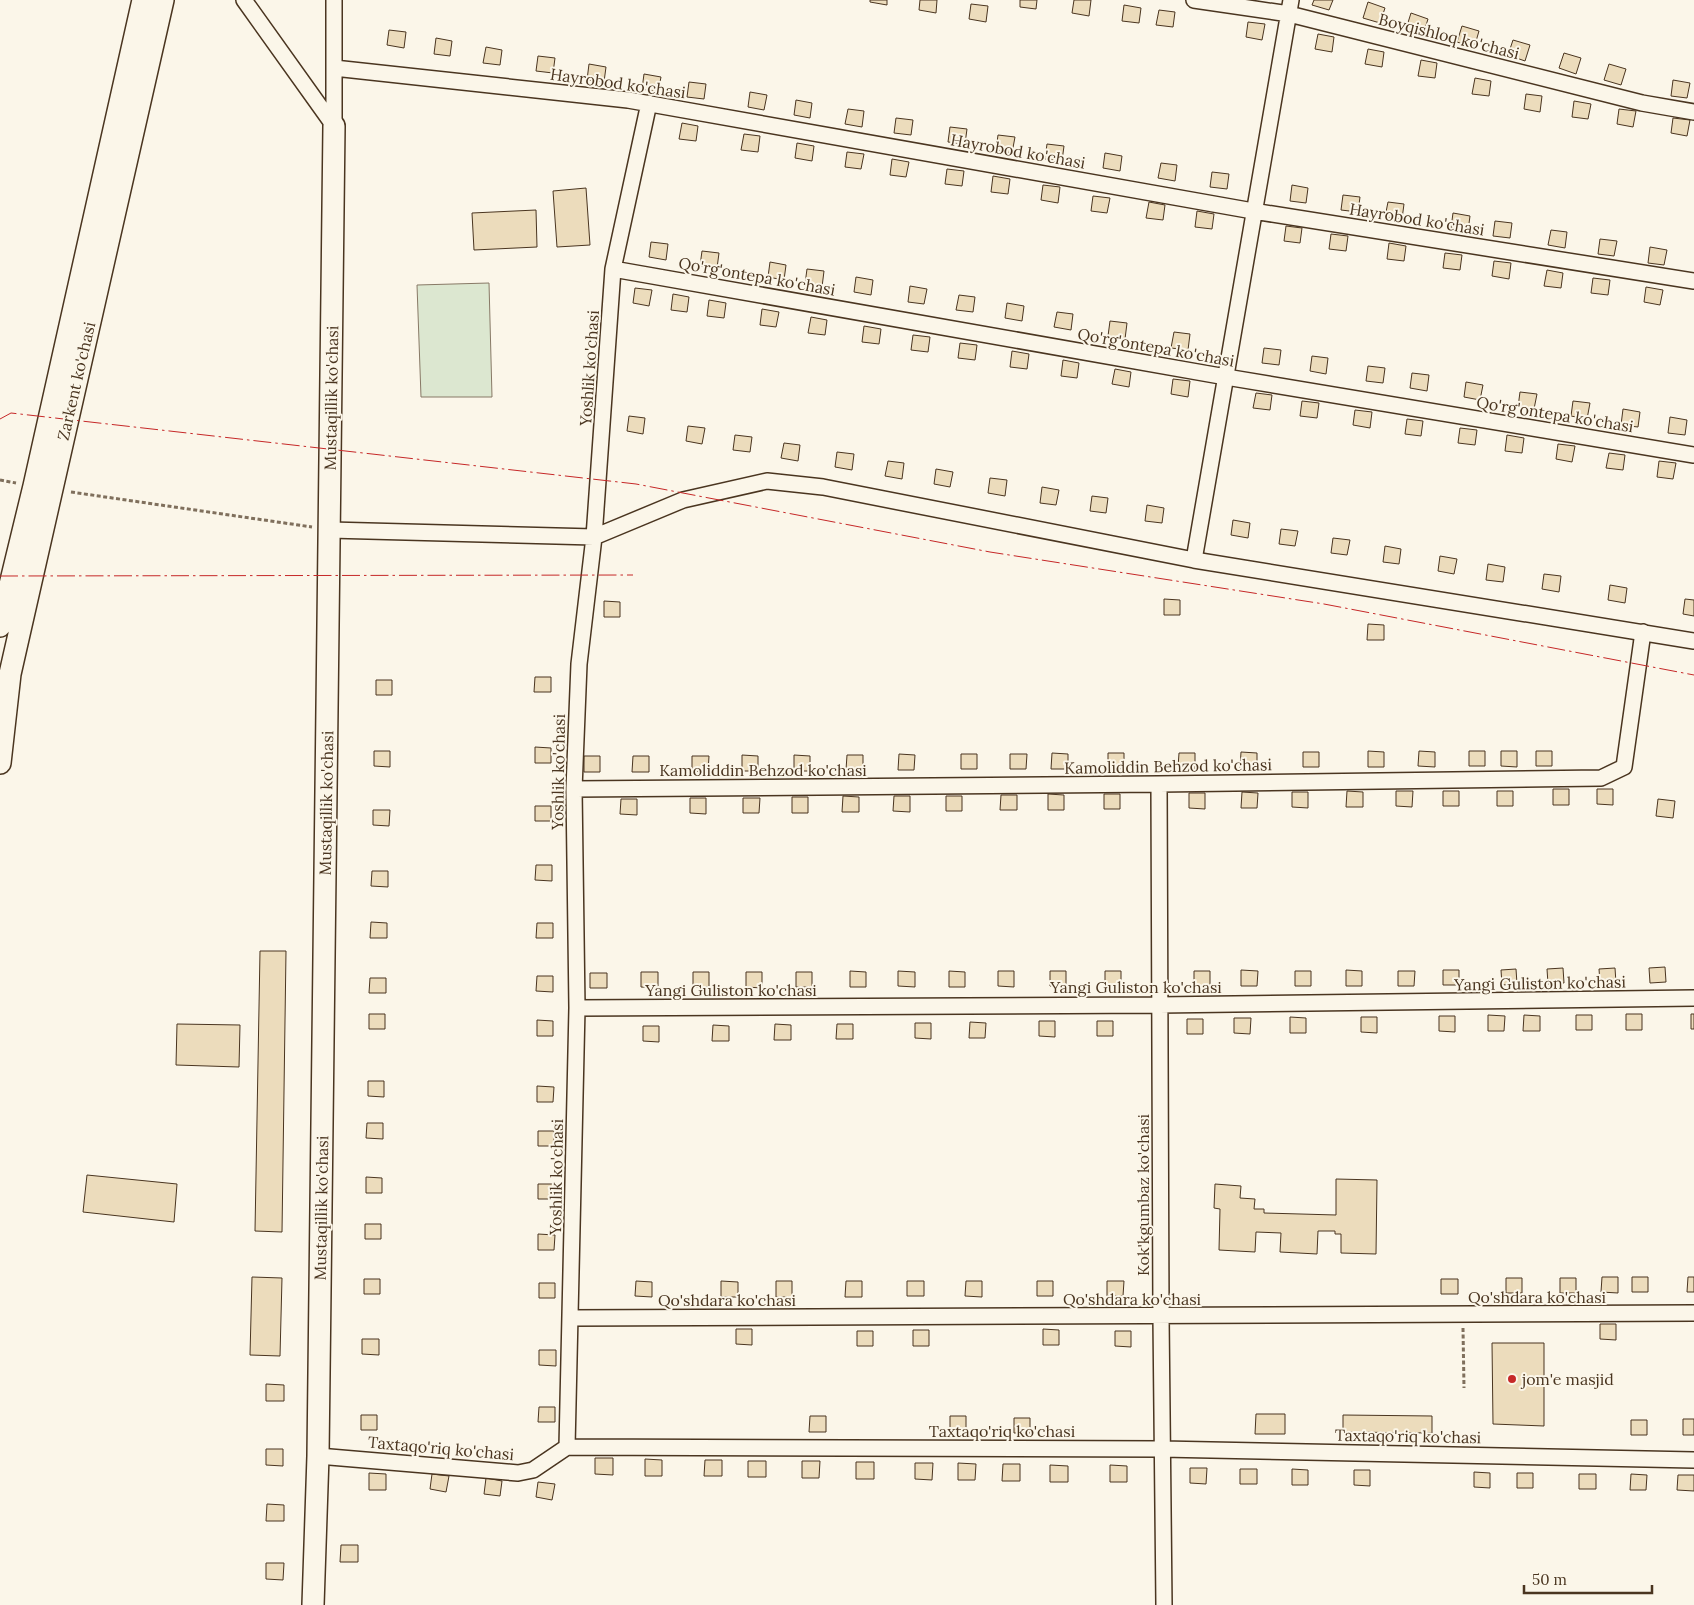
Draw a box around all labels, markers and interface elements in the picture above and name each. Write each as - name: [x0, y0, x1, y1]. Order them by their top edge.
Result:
- street label: Boyqishloq ko'chasi: [1377, 9, 1521, 63]
- street label: Hayrobod ko'chasi: [549, 64, 687, 102]
- street label: Hayrobod ko'chasi: [949, 129, 1087, 173]
- street label: Hayrobod ko'chasi: [1348, 198, 1486, 240]
- street label: Qo'rg'ontepa ko'chasi: [677, 252, 837, 300]
- street label: Yoshlik ko'chasi: [575, 309, 603, 428]
- street label: Zarkent ko'chasi: [53, 320, 99, 442]
- street label: Qo'rg'ontepa ko'chasi: [1076, 323, 1236, 371]
- street label: Mustaqillik ko'chasi: [320, 326, 342, 470]
- street label: Qo'rg'ontepa ko'chasi: [1475, 392, 1635, 436]
- street label: Yoshlik ko'chasi: [547, 714, 569, 831]
- street label: Mustaqillik ko'chasi: [315, 731, 337, 875]
- street label: Kamoliddin Behzod ko'chasi: [1064, 754, 1272, 778]
- street label: Kamoliddin Behzod ko'chasi: [659, 760, 867, 780]
- street label: Yangi Guliston ko'chasi: [1453, 972, 1626, 995]
- street label: Yangi Guliston ko'chasi: [1049, 977, 1222, 997]
- street label: Yangi Guliston ko'chasi: [644, 980, 817, 1000]
- street label: Kok'kgumbaz ko'chasi: [1133, 1114, 1153, 1276]
- street label: Yoshlik ko'chasi: [545, 1119, 567, 1236]
- street label: Mustaqillik ko'chasi: [310, 1136, 332, 1280]
- street label: Qo'shdara ko'chasi: [1468, 1287, 1606, 1307]
- street label: Qo'shdara ko'chasi: [1063, 1289, 1201, 1309]
- street label: Qo'shdara ko'chasi: [658, 1290, 796, 1310]
- place label: jom'e masjid: [1520, 1369, 1614, 1389]
- marker: jom'e masjid: [1506, 1373, 1518, 1385]
- street label: Taxtaqo'riq ko'chasi: [929, 1421, 1075, 1441]
- street label: Taxtaqo'riq ko'chasi: [1335, 1425, 1481, 1447]
- street label: Taxtaqo'riq ko'chasi: [367, 1432, 515, 1464]
- scale bar: [1524, 1562, 1652, 1594]
- text: 50 m: [1532, 1570, 1567, 1589]

